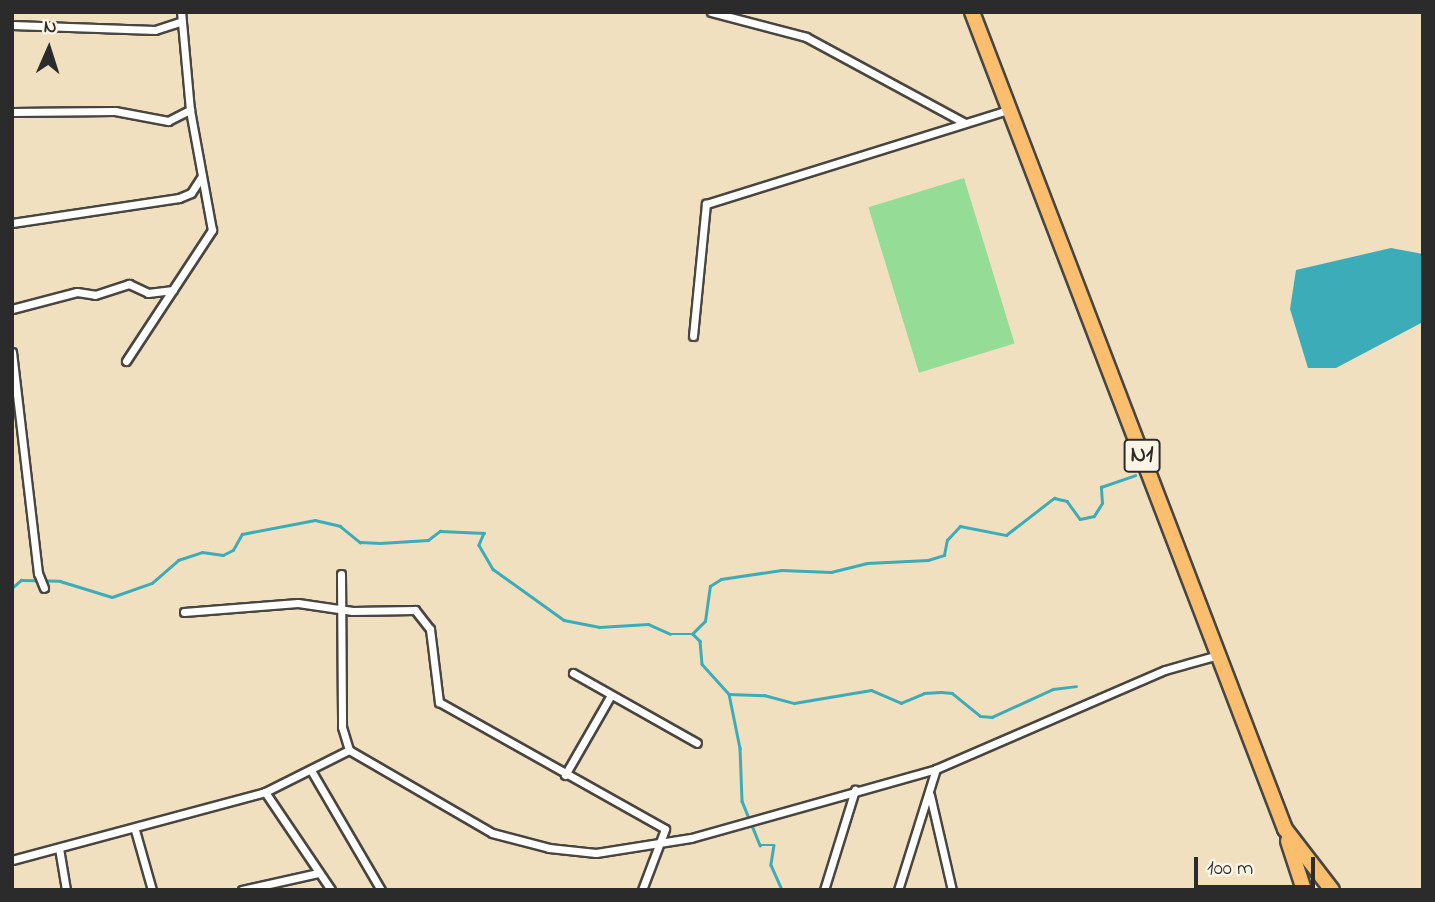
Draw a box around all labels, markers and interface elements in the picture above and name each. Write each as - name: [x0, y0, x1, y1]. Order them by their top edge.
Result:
- north arrow: [14, 14, 84, 84]
- text: N: [43, 14, 57, 41]
- road number: N1: [1123, 436, 1161, 476]
- scale bar: [1197, 842, 1318, 886]
- text: 100 m: [1207, 854, 1253, 884]

